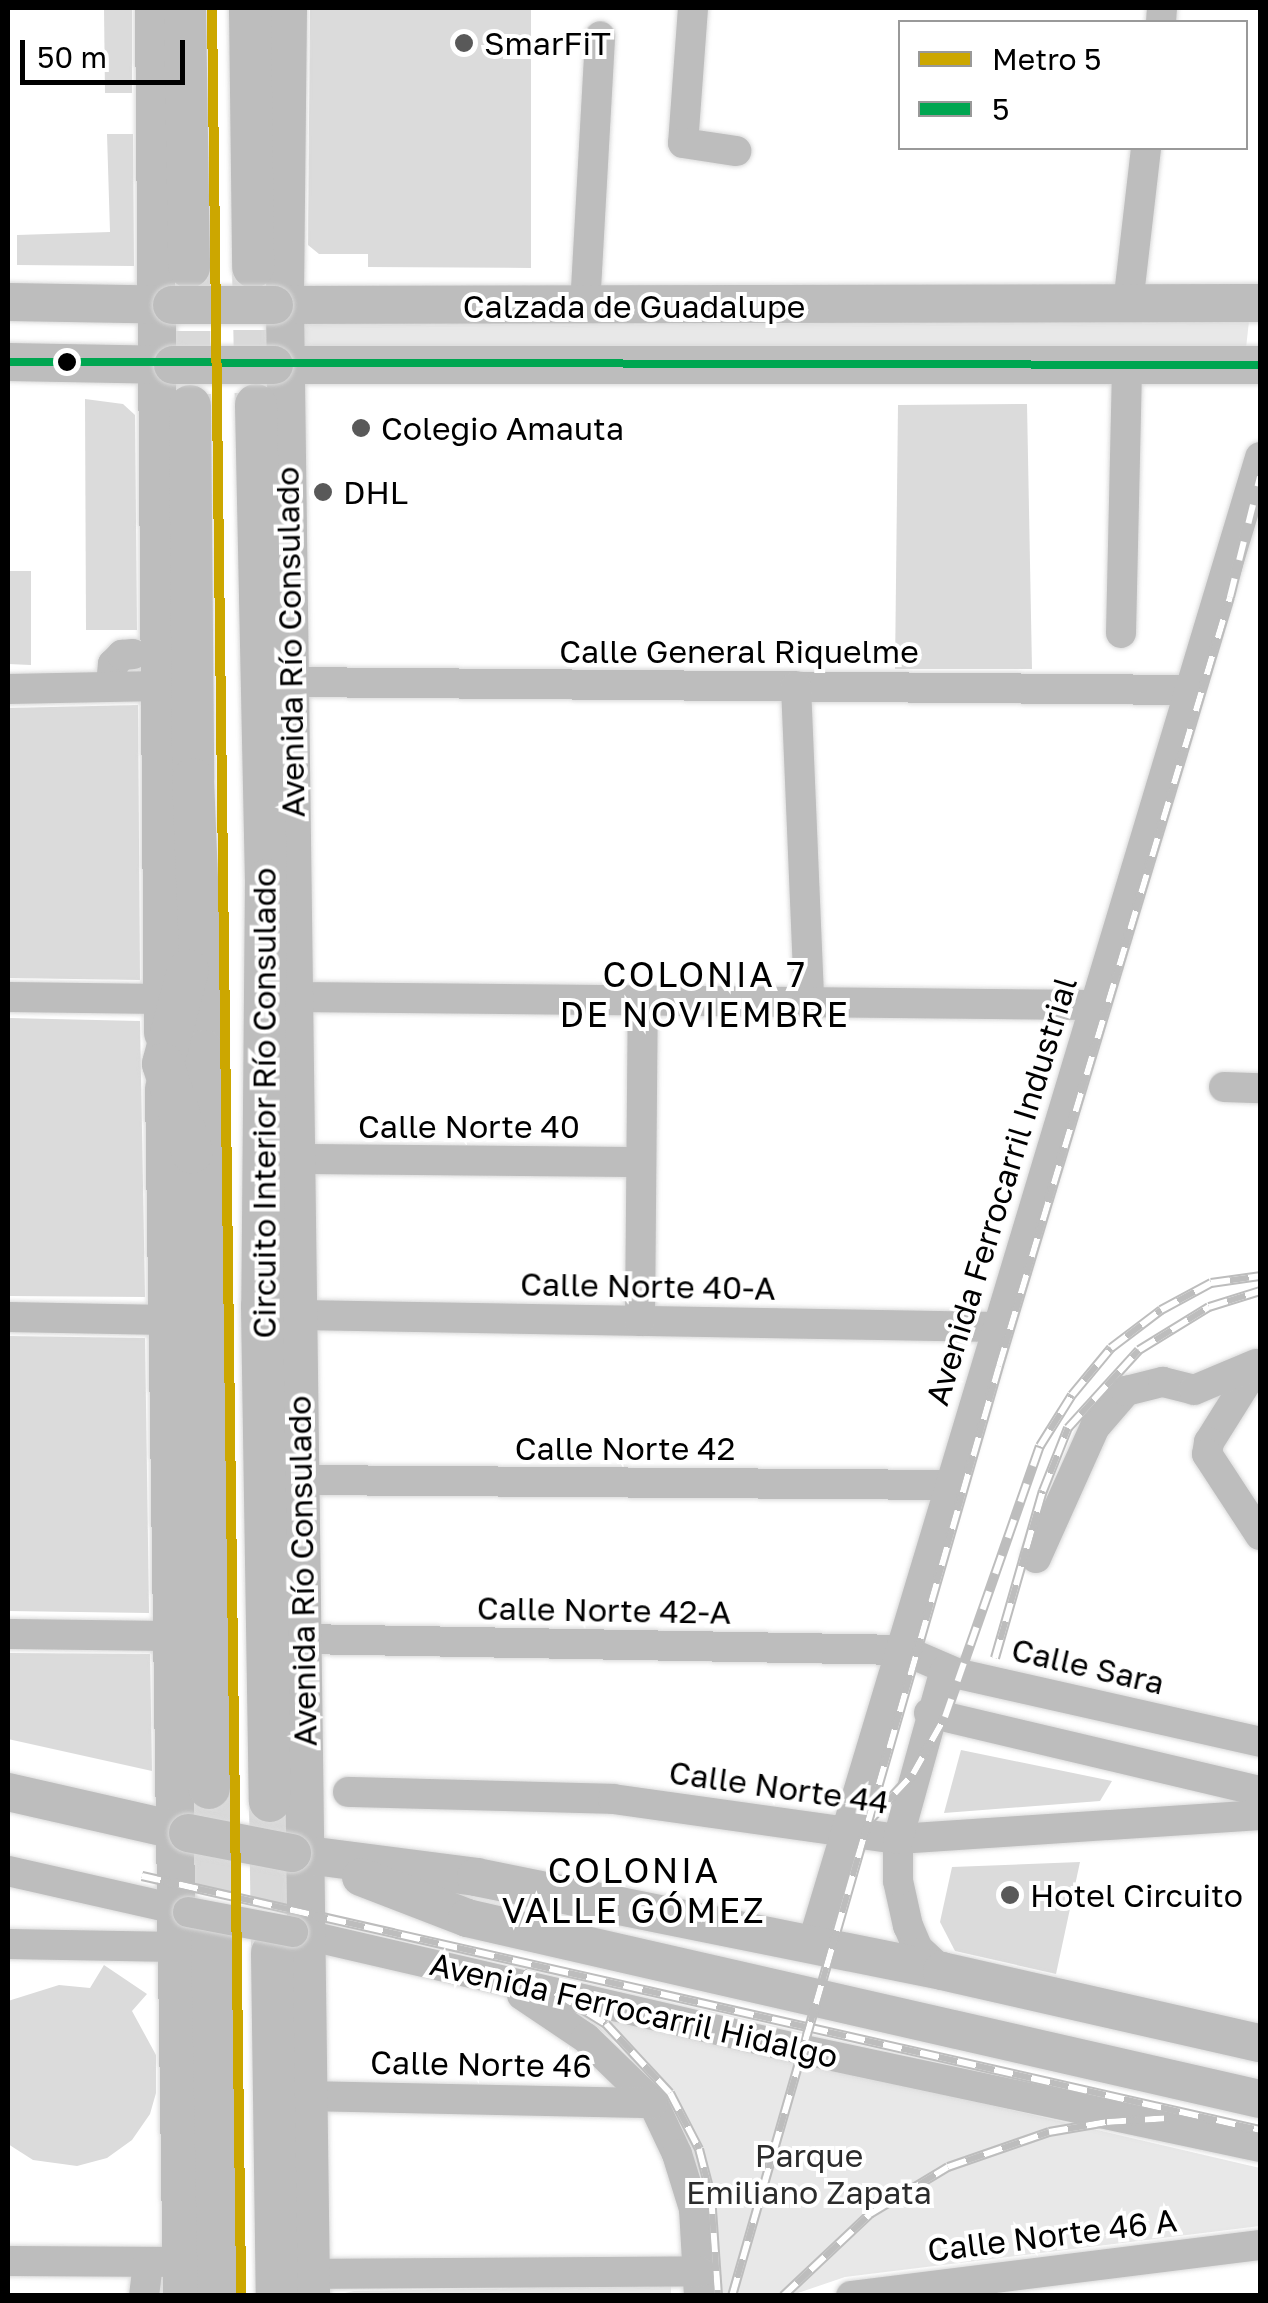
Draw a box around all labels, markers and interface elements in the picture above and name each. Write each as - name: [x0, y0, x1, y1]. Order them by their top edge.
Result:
- scale bar: [25, 20, 190, 82]
- legend: [898, 20, 1248, 150]
- place label: SmarFiT: [484, 24, 611, 62]
- marker: SmarFiT: [453, 32, 475, 54]
- text: 50 m: [37, 39, 107, 75]
- text: Metro 5: [992, 41, 1102, 77]
- text: 5: [992, 91, 1009, 127]
- street label: Calzada de Guadalupe: [463, 287, 805, 325]
- unlabelled marker: [57, 352, 77, 372]
- place label: Colegio Amauta: [381, 409, 624, 447]
- marker: Colegio Amauta: [350, 417, 372, 439]
- street label: Avenida Río Consulado: [268, 466, 312, 818]
- place label: DHL: [343, 473, 408, 511]
- marker: DHL: [312, 481, 334, 503]
- street label: Calle General Riquelme: [559, 632, 919, 670]
- street label: Circuito Interior Río Consulado: [245, 867, 283, 1339]
- district label: COLONIA 7 DE NOVIEMBRE: [560, 953, 850, 1035]
- street label: Avenida Ferrocarril Industrial: [917, 972, 1085, 1410]
- street label: Calle Norte 40: [358, 1107, 580, 1145]
- street label: Calle Norte 40-A: [520, 1265, 776, 1307]
- street label: Avenida Río Consulado: [280, 1395, 324, 1747]
- street label: Calle Norte 42: [515, 1429, 735, 1467]
- street label: Calle Norte 42-A: [477, 1589, 731, 1631]
- street label: Calle Sara: [1008, 1630, 1168, 1702]
- street label: Calle Norte 44: [667, 1753, 891, 1821]
- district label: COLONIA VALLE GÓMEZ: [502, 1849, 766, 1931]
- place label: Hotel Circuito: [1030, 1876, 1243, 1914]
- marker: Hotel Circuito: [999, 1884, 1021, 1906]
- street label: Avenida Ferrocarril Hidalgo: [426, 1944, 842, 2076]
- street label: Calle Norte 46: [370, 2043, 592, 2085]
- park label: Parque Emiliano Zapata: [686, 2137, 932, 2212]
- street label: Calle Norte 46 A: [925, 2201, 1179, 2269]

